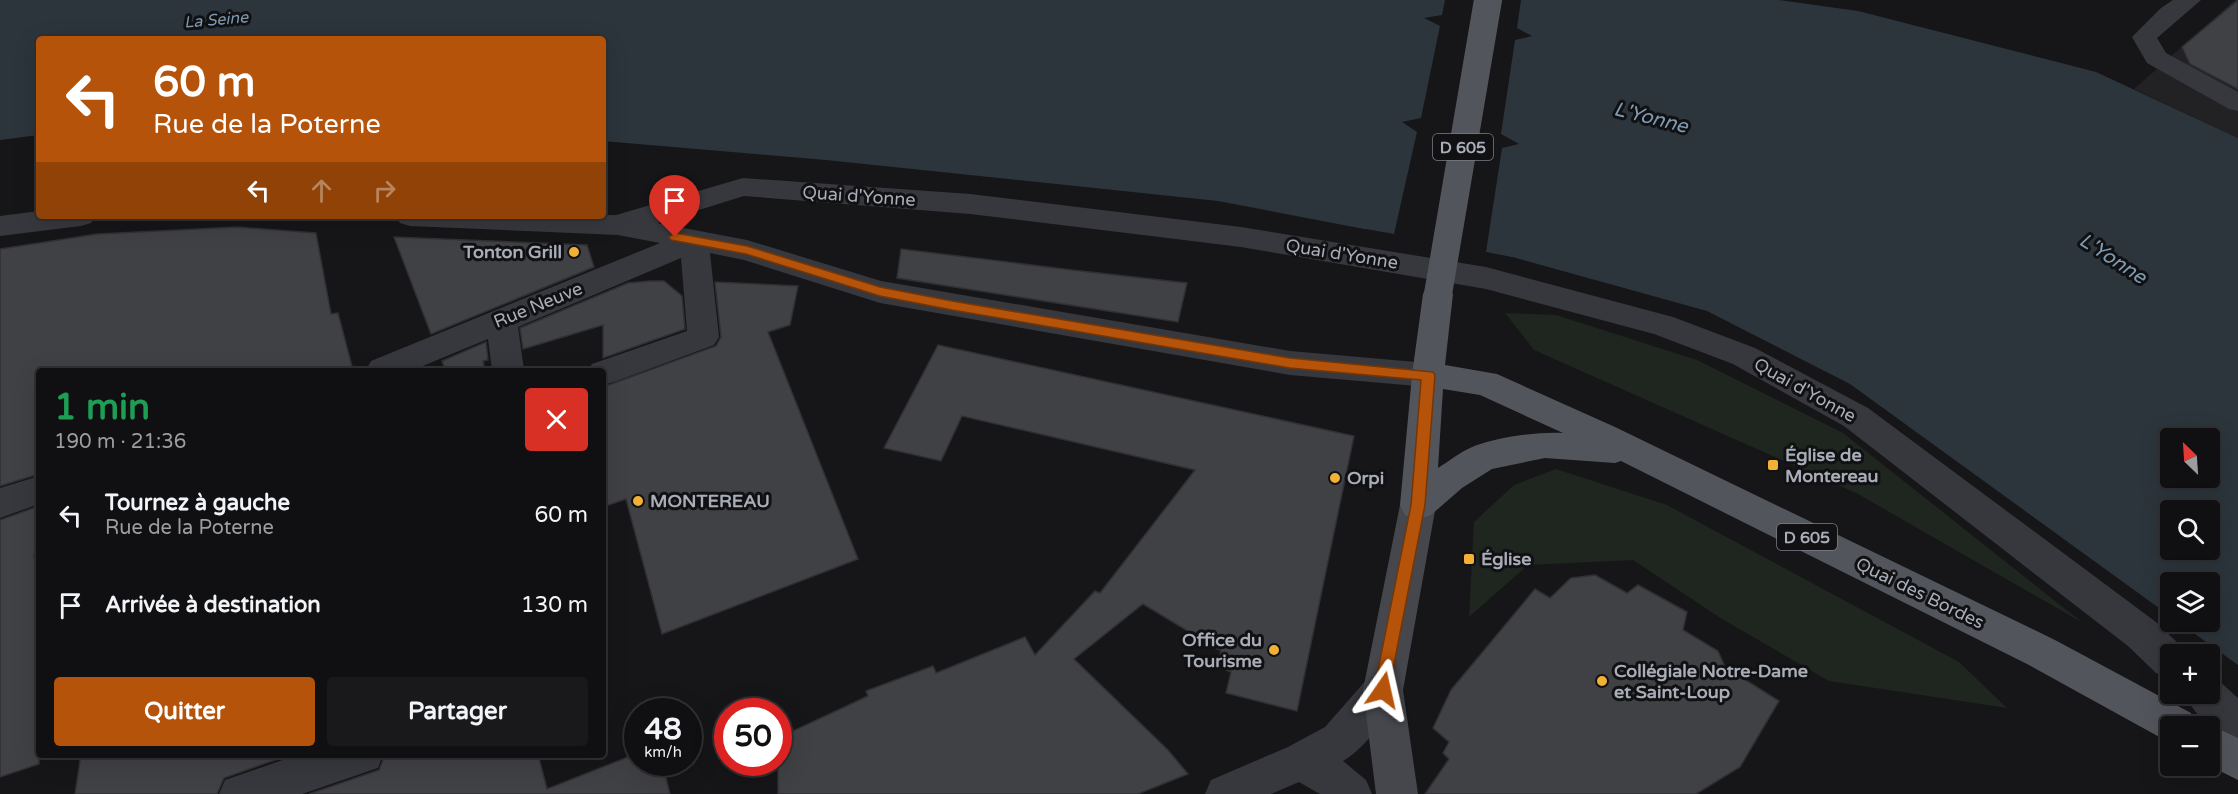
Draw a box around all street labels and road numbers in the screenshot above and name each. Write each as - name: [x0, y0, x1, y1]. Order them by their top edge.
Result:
- road number: D 605: [1433, 134, 1493, 160]
- street label: Quai d'Yonne: [802, 181, 916, 211]
- street label: Quai d'Yonne: [1284, 234, 1400, 274]
- street label: Rue Neuve: [490, 277, 586, 333]
- street label: Quai d'Yonne: [1750, 353, 1860, 427]
- road number: D 605: [1777, 524, 1837, 550]
- street label: Quai des Bordes: [1852, 552, 1988, 634]

